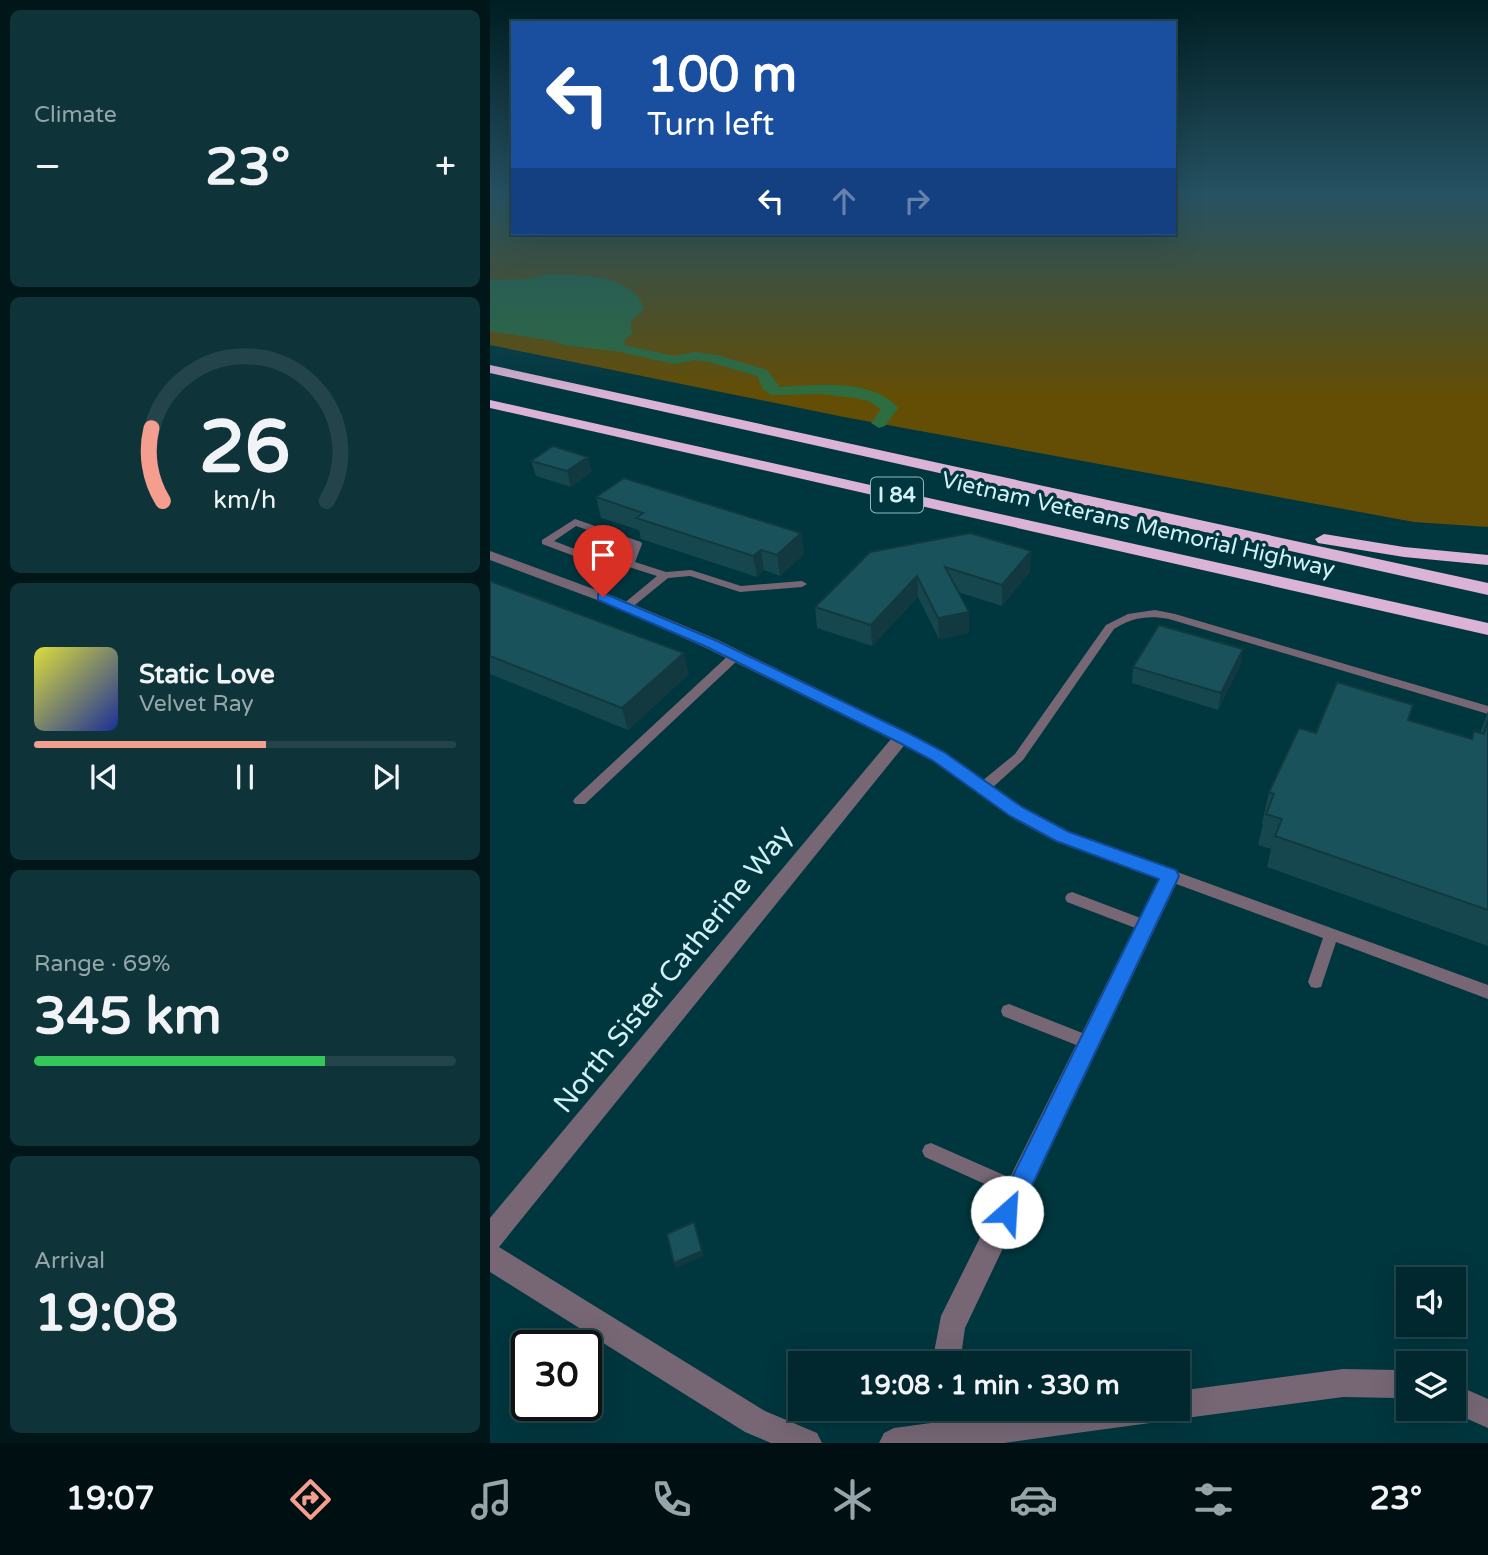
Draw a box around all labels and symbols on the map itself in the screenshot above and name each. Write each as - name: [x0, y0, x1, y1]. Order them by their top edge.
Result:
- street label: Vietnam Veterans Memorial Highway: [939, 466, 1337, 584]
- road number: I 84: [871, 477, 923, 512]
- pin: [573, 525, 633, 597]
- street label: North Sister Catherine Way: [546, 818, 800, 1120]
- position arrow: [970, 1175, 1044, 1249]
- speed limit sign: 30: [511, 1330, 602, 1421]

